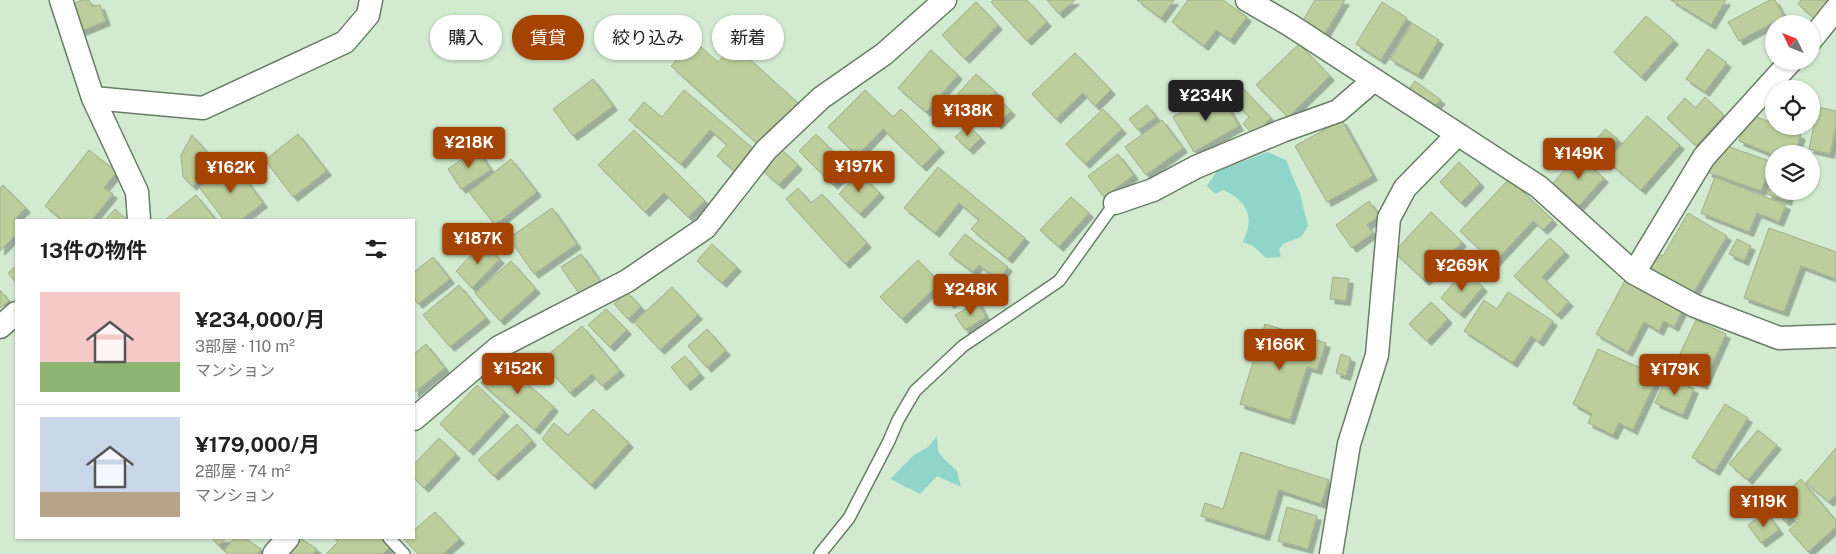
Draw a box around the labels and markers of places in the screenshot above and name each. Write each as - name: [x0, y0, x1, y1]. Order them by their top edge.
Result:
- pin: ¥234K: [1171, 80, 1241, 122]
- pin: ¥138K: [933, 94, 1003, 137]
- pin: ¥218K: [434, 126, 504, 169]
- pin: ¥149K: [1544, 138, 1614, 180]
- pin: ¥197K: [824, 150, 894, 193]
- pin: ¥162K: [196, 152, 266, 194]
- pin: ¥187K: [443, 222, 513, 265]
- pin: ¥269K: [1427, 250, 1497, 292]
- pin: ¥248K: [936, 274, 1006, 316]
- pin: ¥166K: [1245, 328, 1315, 371]
- pin: ¥152K: [483, 352, 553, 395]
- pin: ¥179K: [1640, 354, 1710, 396]
- pin: ¥119K: [1729, 486, 1799, 528]

